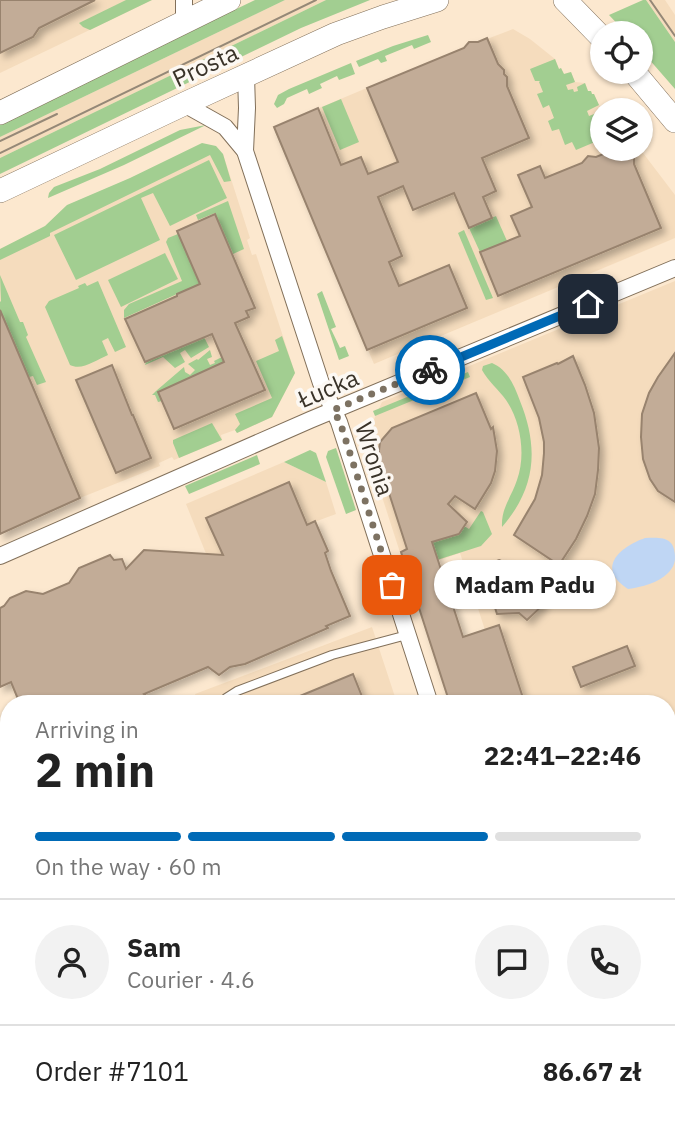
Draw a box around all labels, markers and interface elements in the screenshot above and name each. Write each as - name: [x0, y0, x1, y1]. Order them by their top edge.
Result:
- map controls: [590, 21, 653, 161]
- button: locate: [590, 21, 653, 84]
- street label: Prosta: [167, 36, 243, 94]
- button: layers: [590, 98, 653, 161]
- pin: [558, 274, 618, 334]
- icon: home: [569, 285, 607, 323]
- courier: [395, 335, 465, 405]
- icon: bike: [411, 351, 449, 389]
- street label: Łucka: [292, 361, 363, 415]
- street label: Wronia: [348, 418, 402, 500]
- pin: [362, 555, 422, 615]
- callout: Madam Padu: [434, 560, 616, 610]
- icon: bag: [373, 566, 411, 604]
- text: Madam Padu: [455, 569, 595, 599]
- text: Arriving in: [35, 714, 139, 744]
- text: 22:41–22:46: [484, 738, 641, 772]
- text: 2 min: [35, 740, 155, 800]
- text: On the way · 60 m: [35, 851, 222, 881]
- button: person: [35, 925, 109, 999]
- button: chat: [475, 925, 549, 999]
- button: phone: [567, 925, 641, 999]
- text: Sam: [127, 930, 181, 964]
- text: Courier · 4.6: [127, 964, 255, 994]
- text: Order #7101: [35, 1054, 189, 1088]
- text: 86.67 zł: [543, 1054, 641, 1088]

